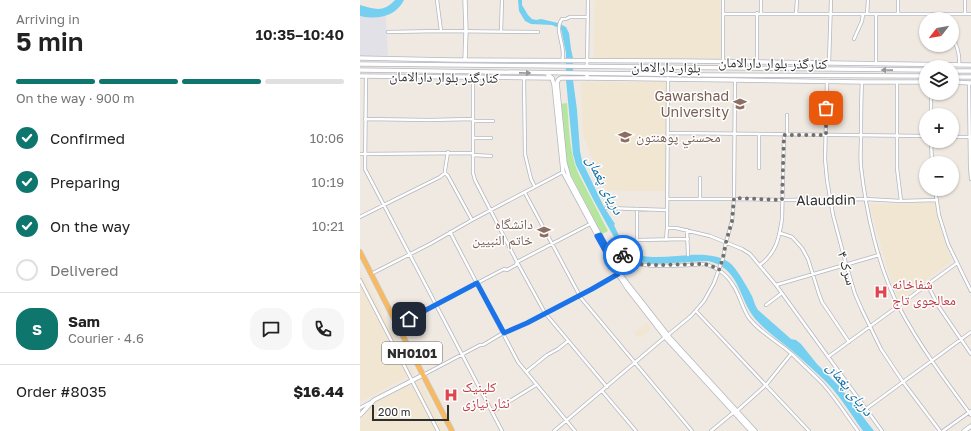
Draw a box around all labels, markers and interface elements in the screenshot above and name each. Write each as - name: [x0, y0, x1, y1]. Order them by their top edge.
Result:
- text: Arriving in: [16, 11, 80, 27]
- north arrow: [919, 12, 959, 52]
- map controls: [919, 12, 959, 196]
- text: 10:35–10:40: [255, 25, 344, 43]
- text: 5 min: [16, 26, 84, 57]
- street label: کنارگذر بلوار دارالامان: [718, 53, 828, 73]
- street label: بلوار دارالامان: [631, 57, 701, 77]
- button: layers: [919, 60, 959, 100]
- street label: کنارگذر بلوار دارالامان: [389, 67, 499, 87]
- one-way arrow: [880, 67, 893, 73]
- one-way arrow: [519, 69, 531, 76]
- place label: Gawarshad University: [654, 87, 729, 120]
- text: On the way · 900 m: [16, 90, 135, 106]
- pin: [809, 91, 843, 125]
- school or university icon: Gawarshad University: [732, 96, 748, 112]
- icon: bag: [815, 97, 837, 119]
- button: +: [919, 108, 959, 148]
- icon: check: [16, 127, 38, 149]
- place label: محسني پوهنتون: [636, 128, 721, 149]
- text: Confirmed: [50, 129, 125, 147]
- school or university icon: محسني پوهنتون: [617, 129, 633, 145]
- text: 10:06: [310, 130, 344, 146]
- water label: دریای پغمان: [582, 152, 629, 218]
- button: −: [919, 156, 959, 196]
- icon: check: [16, 171, 38, 193]
- text: Preparing: [50, 173, 120, 191]
- text: 10:19: [312, 174, 344, 190]
- street label: Alauddin: [796, 190, 856, 209]
- icon: check: [16, 215, 38, 237]
- place label: دانشگاه خاتم النبیین: [472, 215, 533, 250]
- text: On the way: [50, 217, 130, 235]
- text: 10:21: [312, 218, 344, 234]
- school or university icon: دانشگاه خاتم النبیین: [536, 224, 552, 240]
- courier: [603, 235, 643, 275]
- icon: bike: [612, 244, 634, 266]
- street label: سرک ۴: [834, 249, 860, 287]
- text: Delivered: [50, 261, 118, 279]
- place label: شفاخانه معالجوی تاج: [892, 275, 956, 310]
- hospital icon: شفاخانه معالجوی تاج: [873, 284, 889, 300]
- pin: [392, 302, 426, 336]
- button: chat: [250, 308, 292, 350]
- button: phone: [302, 308, 344, 350]
- icon: home: [398, 308, 420, 330]
- text: Sam: [68, 312, 100, 330]
- text: S: [32, 320, 42, 338]
- text: Courier · 4.6: [68, 330, 144, 346]
- road number: NH0101: [382, 342, 442, 364]
- water label: دریای پغمان: [823, 358, 878, 420]
- place label: کلینیک نثار نیازی: [462, 378, 510, 412]
- text: Order #8035: [16, 382, 106, 400]
- text: $16.44: [293, 382, 344, 400]
- hospital icon: کلینیک نثار نیازی: [443, 387, 459, 403]
- scale bar: [372, 403, 449, 422]
- text: 200 m: [378, 405, 411, 418]

